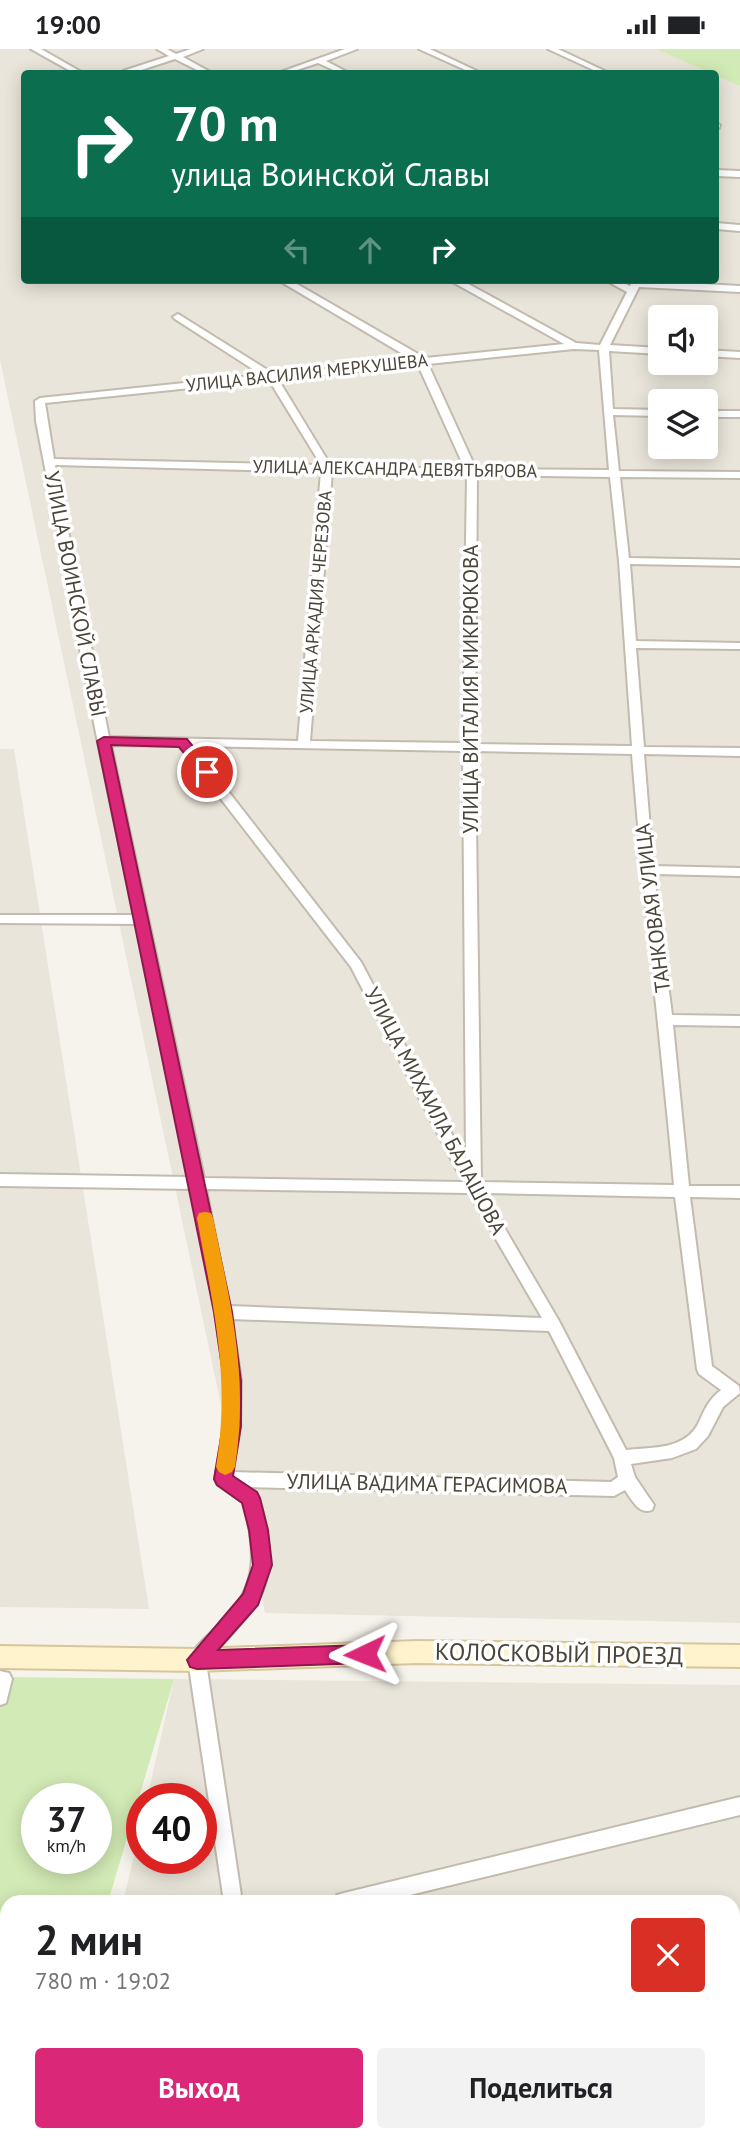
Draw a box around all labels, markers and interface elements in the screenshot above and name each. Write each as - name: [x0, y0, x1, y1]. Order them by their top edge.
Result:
- text: 19:00: [35, 8, 101, 41]
- text: 70 m: [171, 91, 278, 155]
- icon: right: [56, 98, 147, 189]
- text: улица Воинской Славы: [171, 153, 491, 195]
- icon: left: [278, 231, 316, 269]
- icon: ahead: [351, 231, 389, 269]
- icon: right: [424, 231, 462, 269]
- map controls: [648, 305, 718, 459]
- button: sound: [648, 305, 718, 375]
- street label: УЛИЦА ВАСИЛИЯ МЕРКУШЕВА: [185, 348, 429, 397]
- button: layers: [648, 389, 718, 459]
- street label: УЛИЦА АЛЕКСАНДРА ДЕВЯТЬЯРОВА: [253, 455, 538, 482]
- street label: УЛИЦА ВОИНСКОЙ СЛАВЫ: [38, 469, 113, 719]
- street label: УЛИЦА АРКАДИЯ ЧЕРЕЗОВА: [294, 489, 337, 715]
- street label: УЛИЦА ВИТАЛИЯ МИКРЮКОВА: [457, 544, 484, 834]
- pin: [177, 742, 237, 802]
- icon: arrive: [188, 753, 226, 791]
- street label: ТАНКОВАЯ УЛИЦА: [629, 821, 676, 994]
- street label: УЛИЦА МИХАИЛА БАЛАШОВА: [359, 982, 513, 1240]
- street label: УЛИЦА ВАДИМА ГЕРАСИМОВА: [286, 1468, 568, 1499]
- position arrow: [328, 1617, 402, 1691]
- street label: КОЛОСКОВЫЙ ПРОЕЗД: [435, 1636, 683, 1671]
- speed limit sign: 40: [126, 1783, 217, 1874]
- text: 37: [47, 1796, 86, 1842]
- text: km/h: [47, 1834, 86, 1857]
- text: 2 мин: [35, 1912, 143, 1967]
- button: close: [631, 1918, 705, 1992]
- text: 780 m · 19:02: [35, 1966, 171, 1995]
- button: Выход: [35, 2048, 363, 2128]
- button: Поделиться: [377, 2048, 705, 2128]

